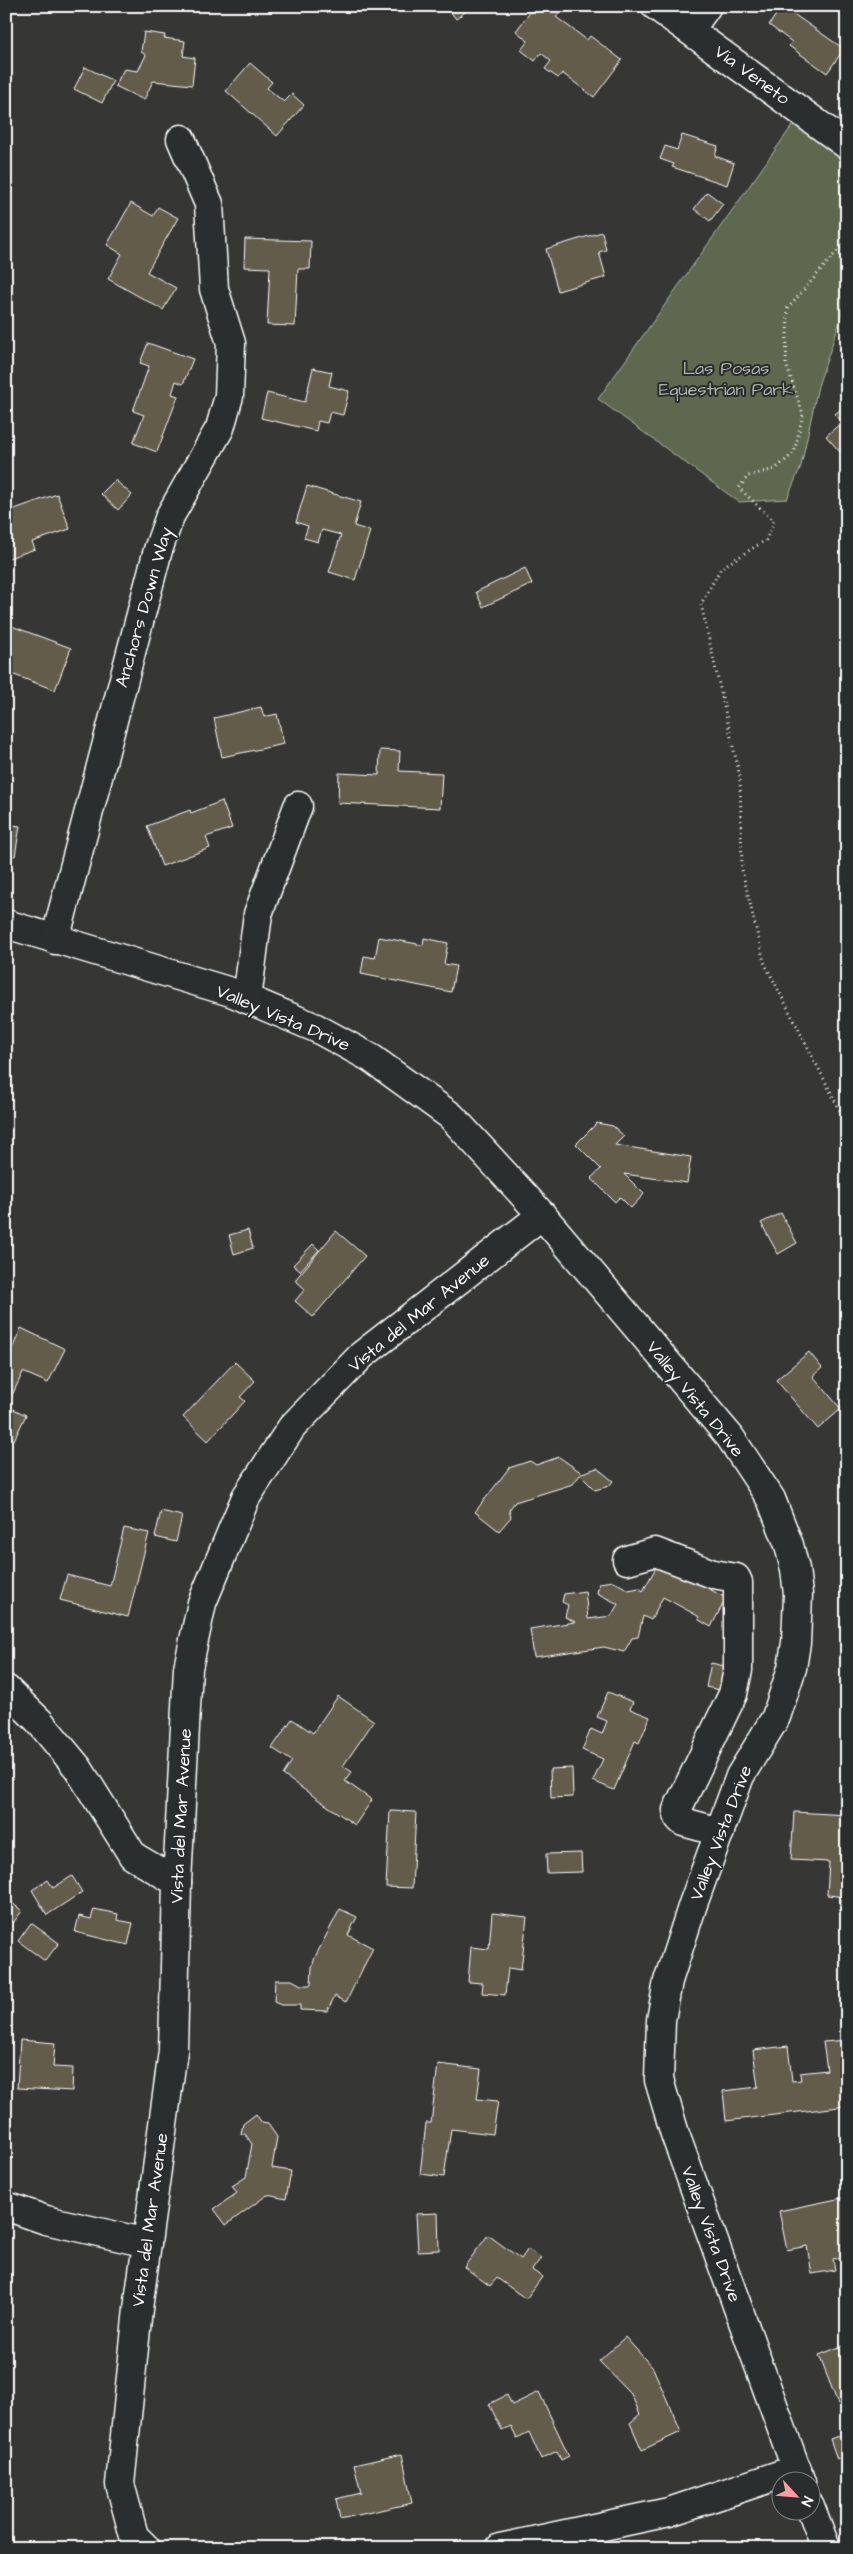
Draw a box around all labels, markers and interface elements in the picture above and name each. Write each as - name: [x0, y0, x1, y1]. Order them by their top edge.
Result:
- street label: Via Veneto: [709, 39, 795, 111]
- park label: Las Posas Equestrian Park: [659, 356, 793, 402]
- street label: Anchors Down Way: [109, 524, 180, 690]
- street label: Valley Vista Drive: [212, 979, 354, 1058]
- street label: Vista del Mar Avenue: [343, 1248, 495, 1378]
- street label: Valley Vista Drive: [640, 1336, 750, 1463]
- street label: Vista del Mar Avenue: [164, 1728, 198, 1904]
- street label: Valley Vista Drive: [684, 1762, 759, 1905]
- street label: Vista del Mar Avenue: [125, 2131, 175, 2309]
- street label: Valley Vista Drive: [674, 2163, 747, 2306]
- north arrow: [770, 2472, 820, 2522]
- text: N: [796, 2493, 818, 2510]

